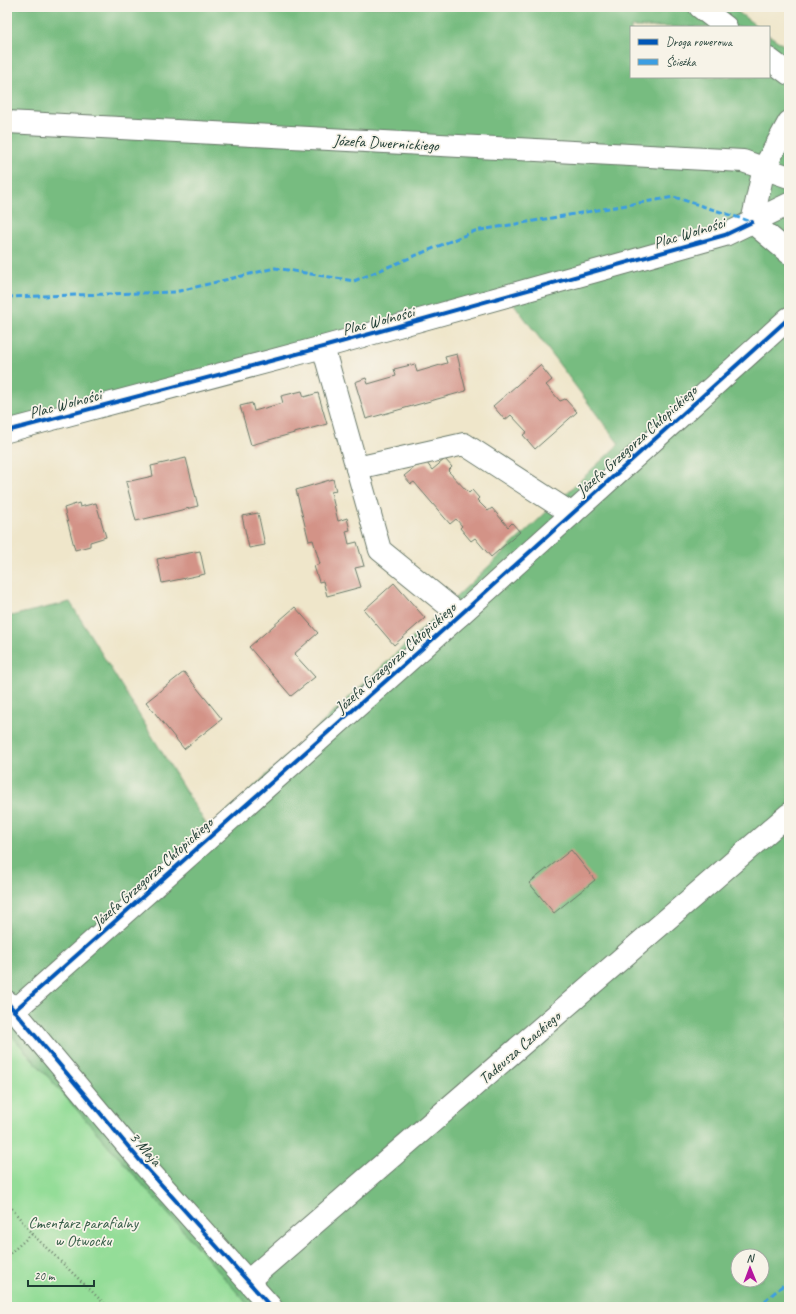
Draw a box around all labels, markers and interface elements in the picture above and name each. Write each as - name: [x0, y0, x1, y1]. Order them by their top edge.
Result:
- legend: [630, 26, 770, 78]
- text: Droga rowerowa: [666, 34, 733, 50]
- text: Ścieżka: [666, 54, 696, 70]
- street label: Józefa Dwernickiego: [332, 130, 441, 156]
- street label: Plac Wolności: [651, 212, 729, 253]
- street label: Plac Wolności: [340, 301, 418, 340]
- street label: Józefa Grzegorza Chłopickiego: [571, 380, 703, 501]
- street label: Plac Wolności: [27, 384, 105, 423]
- street label: Józefa Grzegorza Chłopickiego: [330, 597, 462, 718]
- street label: Józefa Grzegorza Chłopickiego: [87, 812, 219, 933]
- street label: Tadeusza Czackiego: [475, 1005, 566, 1089]
- street label: 3 Maja: [125, 1127, 167, 1171]
- park label: Cmentarz parafialny w Otwocku: [28, 1213, 139, 1251]
- north arrow: [730, 1248, 770, 1288]
- text: N: [746, 1251, 756, 1265]
- scale bar: [28, 1262, 94, 1288]
- text: 20 m: [34, 1268, 56, 1284]

